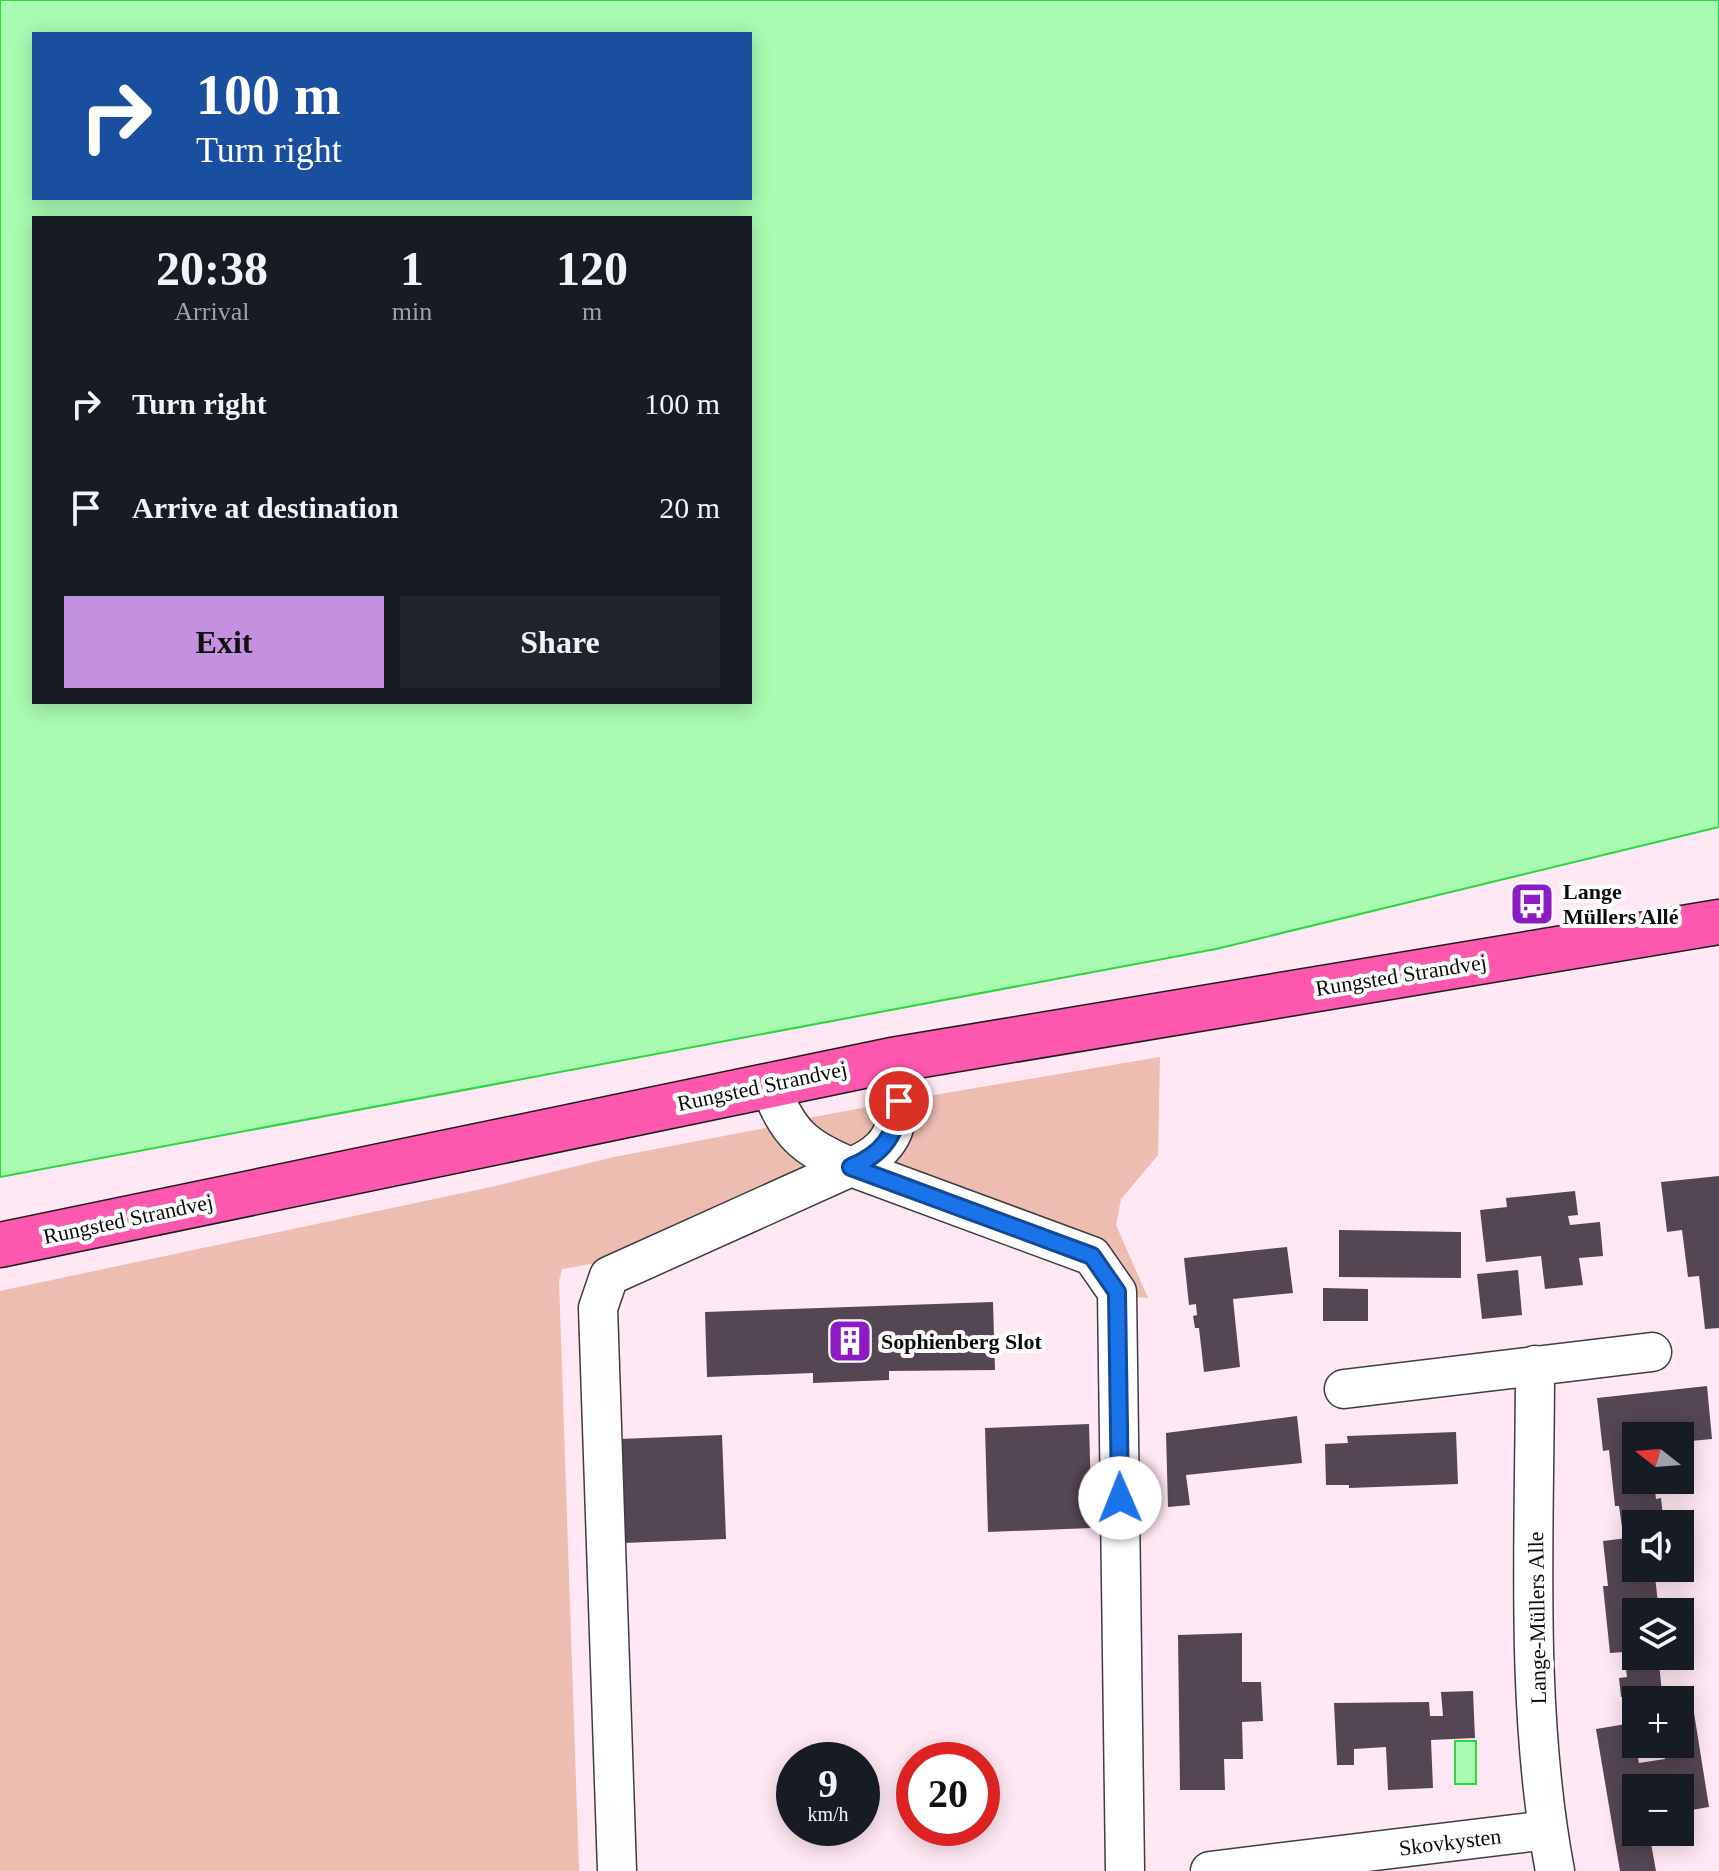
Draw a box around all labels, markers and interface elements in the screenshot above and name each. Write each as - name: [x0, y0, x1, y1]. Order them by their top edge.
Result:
- icon: right: [64, 64, 168, 168]
- text: 100 m: [196, 64, 341, 126]
- text: Turn right: [196, 130, 342, 170]
- text: 20:38: [156, 242, 268, 295]
- text: 1: [400, 242, 424, 295]
- text: 120: [556, 242, 628, 295]
- text: Arrival: [174, 297, 249, 326]
- text: min: [392, 297, 432, 326]
- text: m: [582, 297, 602, 326]
- icon: right: [64, 382, 108, 426]
- text: Turn right: [132, 387, 267, 420]
- text: 100 m: [644, 387, 720, 420]
- icon: arrive: [64, 486, 108, 530]
- text: Arrive at destination: [132, 491, 399, 524]
- text: 20 m: [659, 491, 720, 524]
- button: Exit: [64, 596, 384, 688]
- button: Share: [400, 596, 720, 688]
- place label: Lange Müllers Allé: [1563, 879, 1679, 929]
- bus stop icon: Lange Müllers Allé: [1508, 880, 1556, 928]
- street label: Rungsted Strandvej: [1314, 949, 1488, 1001]
- street label: Rungsted Strandvej: [675, 1056, 849, 1116]
- pin: [865, 1067, 933, 1135]
- icon: arrive: [877, 1079, 921, 1123]
- street label: Rungsted Strandvej: [41, 1189, 215, 1249]
- building icon: Sophienberg Slot: [826, 1317, 874, 1365]
- place label: Sophienberg Slot: [881, 1329, 1042, 1354]
- north arrow: [1622, 1422, 1694, 1494]
- map controls: [1622, 1422, 1694, 1846]
- position arrow: [1078, 1456, 1162, 1540]
- button: sound: [1622, 1510, 1694, 1582]
- street label: Lange-Müllers Alle: [1523, 1531, 1551, 1705]
- button: layers: [1622, 1598, 1694, 1670]
- button: +: [1622, 1686, 1694, 1758]
- speed limit sign: 20: [896, 1742, 1000, 1846]
- text: 9: [818, 1761, 838, 1806]
- button: −: [1622, 1774, 1694, 1846]
- text: km/h: [807, 1803, 849, 1825]
- street label: Skovkysten: [1398, 1823, 1502, 1861]

